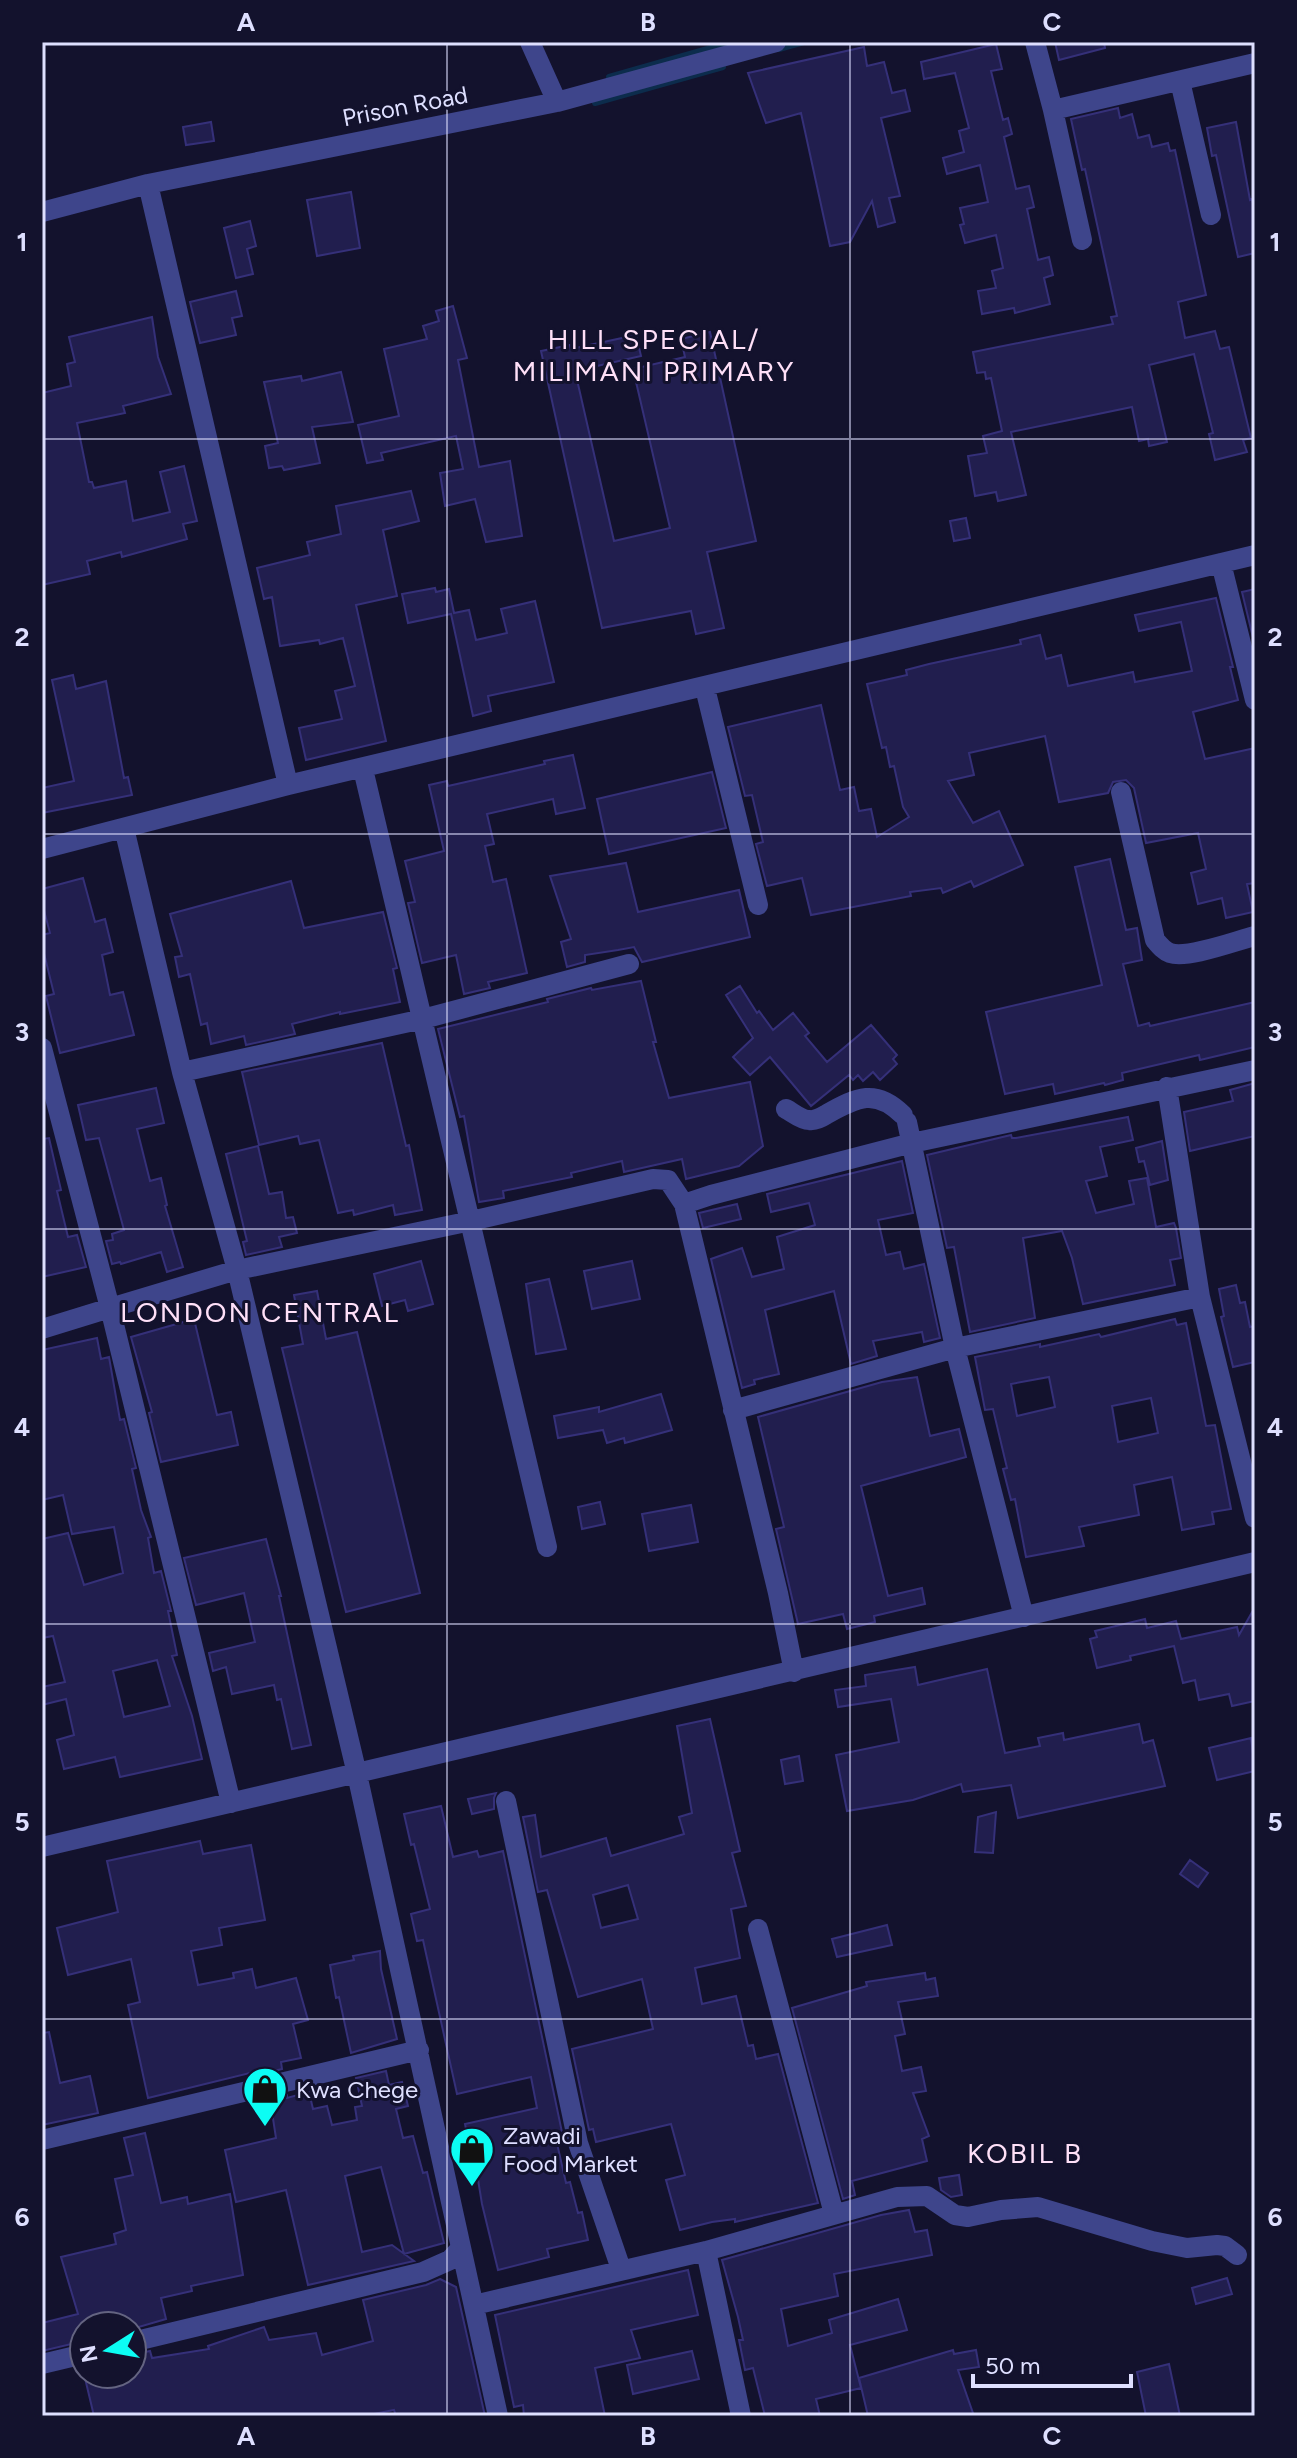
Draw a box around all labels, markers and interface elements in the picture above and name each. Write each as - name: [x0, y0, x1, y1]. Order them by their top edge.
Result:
- text: A: [237, 6, 256, 38]
- text: B: [640, 6, 656, 38]
- text: C: [1043, 6, 1062, 38]
- street label: Prison Road: [340, 80, 470, 132]
- text: 1: [17, 226, 27, 258]
- text: 1: [1270, 226, 1280, 258]
- district label: HILL SPECIAL/ MILIMANI PRIMARY: [513, 322, 795, 388]
- text: 2: [14, 621, 30, 653]
- text: 2: [1267, 621, 1283, 653]
- text: 3: [15, 1016, 29, 1048]
- text: 3: [1268, 1016, 1282, 1048]
- district label: LONDON CENTRAL: [120, 1295, 400, 1329]
- text: 4: [14, 1411, 30, 1443]
- text: 4: [1267, 1411, 1283, 1443]
- text: 5: [14, 1806, 30, 1838]
- text: 5: [1267, 1806, 1283, 1838]
- shop icon: Kwa Chege: [241, 2065, 289, 2128]
- place label: Kwa Chege: [296, 2075, 418, 2104]
- place label: Zawadi Food Market: [503, 2121, 638, 2178]
- shop icon: Zawadi Food Market: [448, 2125, 496, 2188]
- district label: KOBIL B: [967, 2136, 1083, 2170]
- text: 6: [14, 2201, 30, 2233]
- text: 6: [1267, 2201, 1283, 2233]
- north arrow: [68, 2310, 148, 2390]
- scale bar: [973, 2338, 1131, 2388]
- text: N: [74, 2343, 104, 2365]
- text: 50 m: [985, 2351, 1041, 2380]
- text: A: [237, 2420, 256, 2452]
- text: B: [640, 2420, 656, 2452]
- text: C: [1043, 2420, 1062, 2452]

